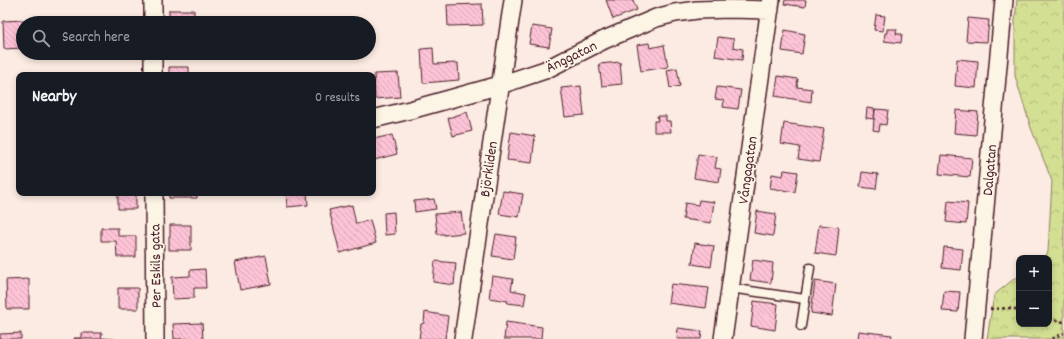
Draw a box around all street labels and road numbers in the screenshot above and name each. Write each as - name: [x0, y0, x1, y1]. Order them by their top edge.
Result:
- street label: Änggatan: [543, 36, 601, 80]
- street label: Vångagatan: [733, 135, 765, 206]
- street label: Björkliden: [475, 140, 505, 199]
- street label: Dalgatan: [978, 144, 1004, 197]
- street label: Per Eskils gata: [145, 223, 169, 308]

